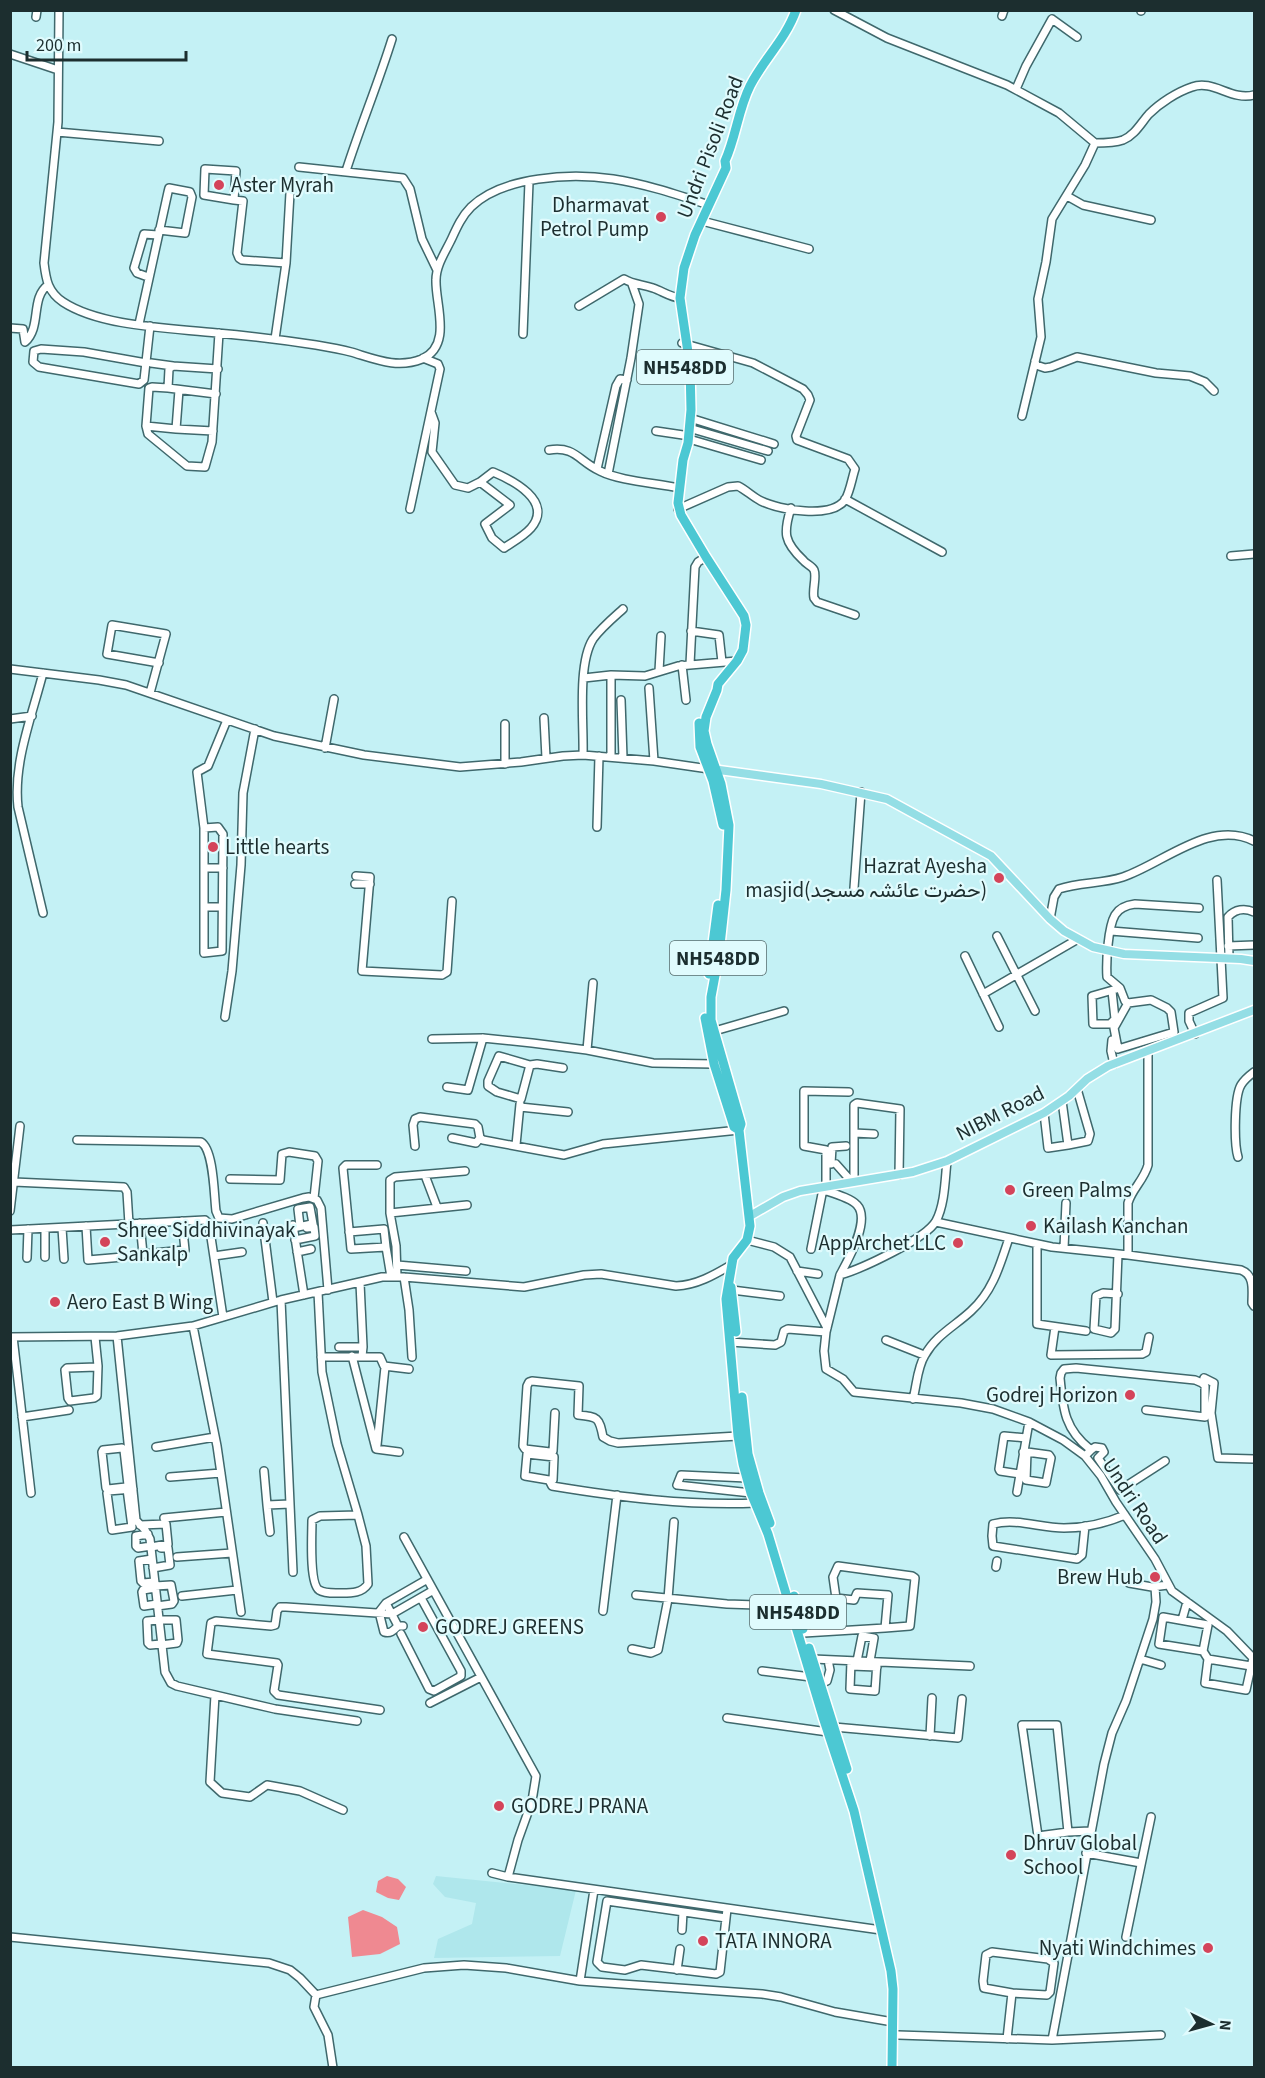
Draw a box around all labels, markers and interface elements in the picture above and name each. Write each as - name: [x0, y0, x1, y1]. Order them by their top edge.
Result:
- scale bar: [27, 24, 186, 62]
- text: 200 m: [36, 33, 81, 58]
- street label: Undri Pisoli Road: [669, 71, 751, 223]
- place label: Aster Myrah: [231, 170, 334, 200]
- marker: Aster Myrah: [212, 178, 226, 192]
- place label: Dharmavat Petrol Pump: [540, 190, 649, 244]
- marker: Dharmavat Petrol Pump: [654, 210, 668, 224]
- road number: NH548DD: [637, 350, 733, 384]
- place label: Little hearts: [225, 832, 329, 862]
- marker: Little hearts: [206, 840, 220, 854]
- place label: Hazrat Ayesha masjid(حضرت عائشہ مسجد): [745, 851, 987, 905]
- marker: Hazrat Ayesha masjid(حضرت عائشہ مسجد): [992, 871, 1006, 885]
- road number: NH548DD: [670, 941, 766, 975]
- street label: NIBM Road: [950, 1078, 1050, 1148]
- place label: Green Palms: [1022, 1175, 1132, 1205]
- marker: Green Palms: [1003, 1183, 1017, 1197]
- place label: Kailash Kanchan: [1043, 1211, 1189, 1241]
- place label: Shree Siddhivinayak Sankalp: [117, 1215, 296, 1269]
- marker: Kailash Kanchan: [1024, 1219, 1038, 1233]
- place label: AppArchet LLC: [818, 1228, 946, 1258]
- marker: Shree Siddhivinayak Sankalp: [98, 1235, 112, 1249]
- marker: AppArchet LLC: [951, 1236, 965, 1250]
- place label: Aero East B Wing: [67, 1287, 214, 1317]
- marker: Aero East B Wing: [48, 1295, 62, 1309]
- place label: Godrej Horizon: [986, 1380, 1118, 1410]
- marker: Godrej Horizon: [1123, 1388, 1137, 1402]
- street label: Undri Road: [1095, 1452, 1175, 1550]
- place label: Brew Hub: [1057, 1562, 1143, 1592]
- marker: Brew Hub: [1148, 1570, 1162, 1584]
- road number: NH548DD: [750, 1595, 846, 1629]
- place label: GODREJ GREENS: [435, 1612, 584, 1642]
- marker: GODREJ GREENS: [416, 1620, 430, 1634]
- place label: GODREJ PRANA: [511, 1791, 649, 1821]
- marker: GODREJ PRANA: [492, 1799, 506, 1813]
- place label: Dhruv Global School: [1023, 1828, 1137, 1882]
- marker: Dhruv Global School: [1004, 1848, 1018, 1862]
- place label: TATA INNORA: [715, 1926, 832, 1956]
- place label: Nyati Windchimes: [1039, 1933, 1196, 1963]
- marker: TATA INNORA: [696, 1934, 710, 1948]
- marker: Nyati Windchimes: [1201, 1941, 1215, 1955]
- north arrow: [1181, 1994, 1241, 2054]
- text: N: [1214, 2019, 1236, 2031]

